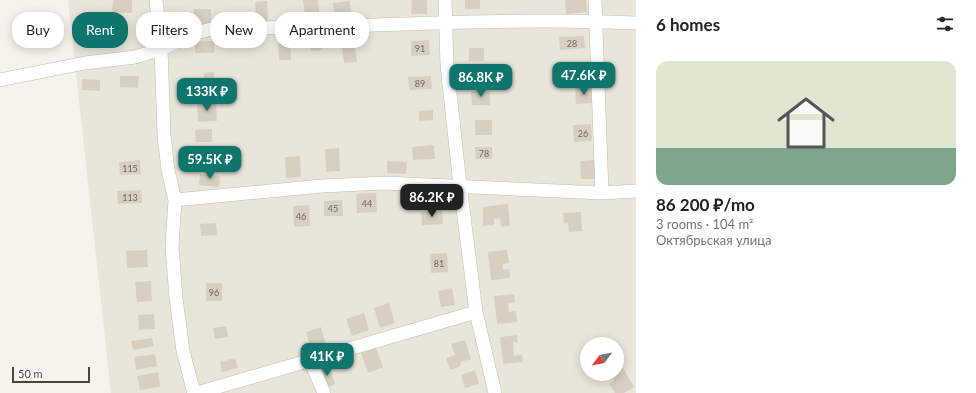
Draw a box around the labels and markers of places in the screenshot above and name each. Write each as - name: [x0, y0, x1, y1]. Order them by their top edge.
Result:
- pin: 47.6K ₽: [547, 62, 621, 96]
- pin: 86.8K ₽: [444, 64, 518, 98]
- pin: 133K ₽: [174, 78, 240, 112]
- pin: 59.5K ₽: [173, 146, 247, 180]
- pin: 86.2K ₽: [395, 184, 469, 218]
- pin: 41K ₽: [299, 343, 355, 377]

